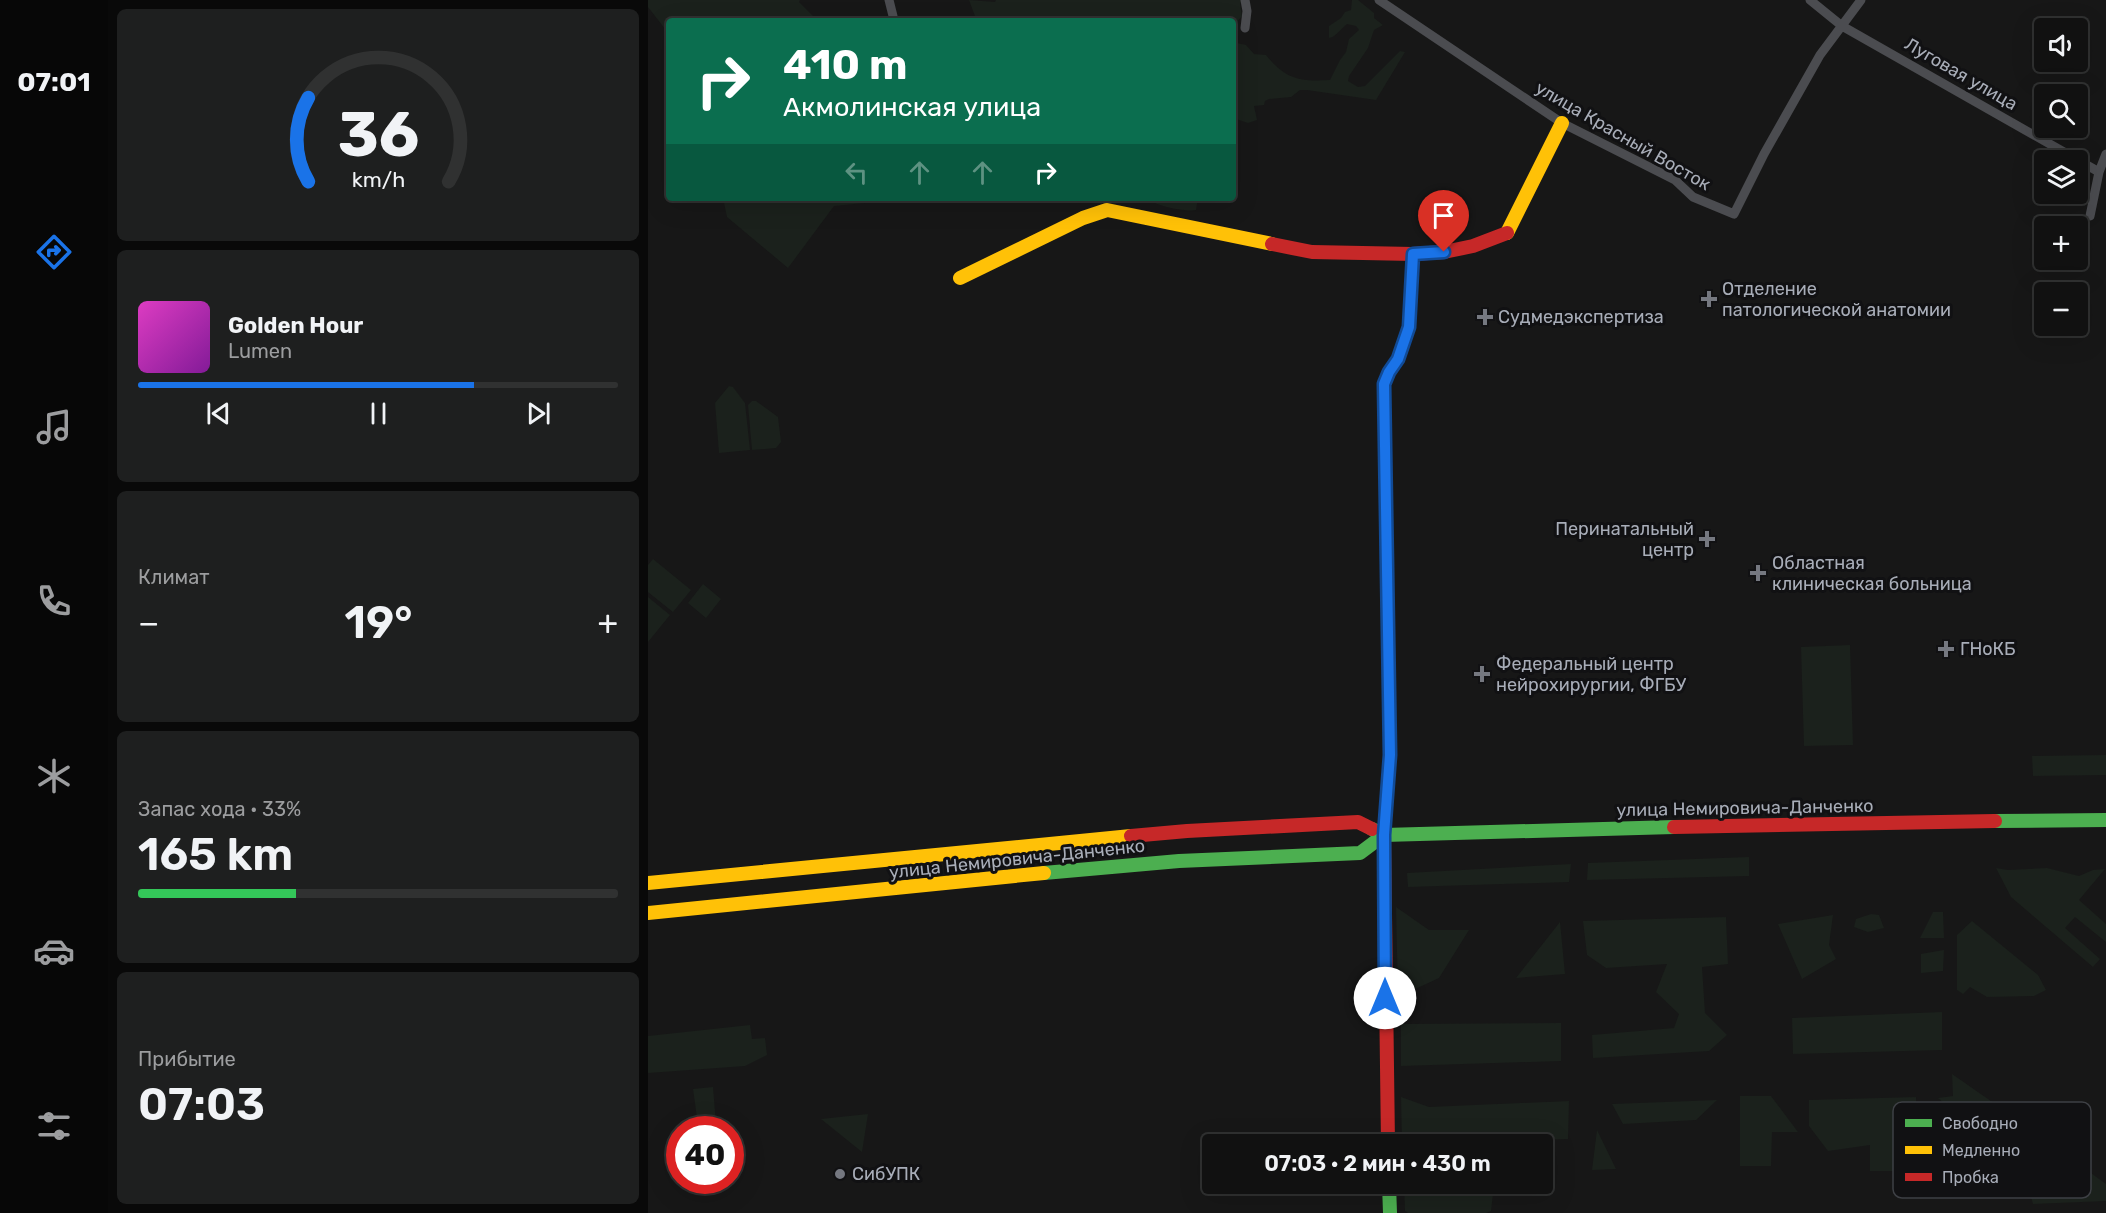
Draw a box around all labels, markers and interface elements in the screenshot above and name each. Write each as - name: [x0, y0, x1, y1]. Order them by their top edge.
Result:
- map controls: [2034, 18, 2088, 336]
- button: sound: [2034, 18, 2088, 72]
- street label: Луговая улица: [1901, 33, 2021, 115]
- text: 410 m: [783, 40, 908, 90]
- icon: right: [684, 42, 762, 120]
- text: 07:01: [17, 66, 91, 98]
- street label: улица Красный Восток: [1531, 77, 1715, 195]
- button: search: [2034, 84, 2088, 138]
- text: Акмолинская улица: [783, 91, 1041, 123]
- text: 36: [337, 98, 419, 172]
- button: layers: [2034, 150, 2088, 204]
- icon: left: [840, 156, 873, 189]
- icon: ahead: [903, 156, 936, 189]
- icon: ahead: [966, 156, 999, 189]
- icon: right: [1029, 156, 1062, 189]
- text: km/h: [351, 167, 405, 192]
- pin: [1418, 190, 1469, 252]
- icon: arrive: [1427, 199, 1460, 232]
- button: +: [2034, 216, 2088, 270]
- icon: directions: [33, 231, 75, 273]
- place label: Отделение патологической анатомии: [1722, 278, 1951, 321]
- button: −: [2034, 282, 2088, 336]
- marker: Отделение патологической анатомии: [1700, 290, 1718, 308]
- place label: Судмедэкспертиза: [1498, 306, 1664, 328]
- marker: Судмедэкспертиза: [1476, 308, 1494, 326]
- text: Golden Hour: [228, 312, 363, 339]
- text: Lumen: [228, 339, 292, 363]
- icon: previous: [202, 397, 235, 430]
- icon: pause: [362, 397, 395, 430]
- icon: next: [522, 397, 555, 430]
- icon: music: [33, 406, 75, 448]
- place label: Перинатальный центр: [1555, 518, 1694, 561]
- marker: Перинатальный центр: [1698, 530, 1716, 548]
- place label: Областная клиническая больница: [1772, 552, 1972, 595]
- marker: Областная клиническая больница: [1749, 564, 1767, 582]
- text: Климат: [138, 565, 210, 589]
- icon: phone: [33, 580, 75, 622]
- text: 19°: [344, 596, 412, 649]
- text: −: [138, 603, 159, 642]
- text: +: [597, 603, 618, 642]
- place label: ГНоКБ: [1960, 638, 2016, 660]
- marker: ГНоКБ: [1937, 640, 1955, 658]
- place label: Федеральный центр нейрохирургии, ФГБУ: [1496, 653, 1687, 696]
- marker: Федеральный центр нейрохирургии, ФГБУ: [1473, 665, 1491, 683]
- icon: climate: [33, 755, 75, 797]
- street label: улица Немировича-Данченко: [1616, 795, 1874, 821]
- text: Запас хода · 33%: [138, 797, 301, 821]
- text: 165 km: [138, 828, 293, 881]
- street label: улица Немировича-Данченко: [888, 835, 1146, 883]
- icon: car: [33, 930, 75, 972]
- position arrow: [1353, 966, 1417, 1030]
- text: Прибытие: [138, 1047, 236, 1071]
- text: 07:03: [138, 1078, 265, 1131]
- legend: [1893, 1102, 2091, 1198]
- icon: filters: [33, 1105, 75, 1147]
- text: Свободно: [1942, 1114, 2018, 1133]
- speed limit sign: 40: [666, 1116, 744, 1194]
- text: Медленно: [1942, 1141, 2020, 1160]
- text: 07:03 · 2 мин · 430 m: [1264, 1150, 1491, 1177]
- place label: СибУПК: [852, 1163, 920, 1185]
- marker: СибУПК: [833, 1167, 847, 1181]
- text: Пробка: [1942, 1168, 1999, 1187]

